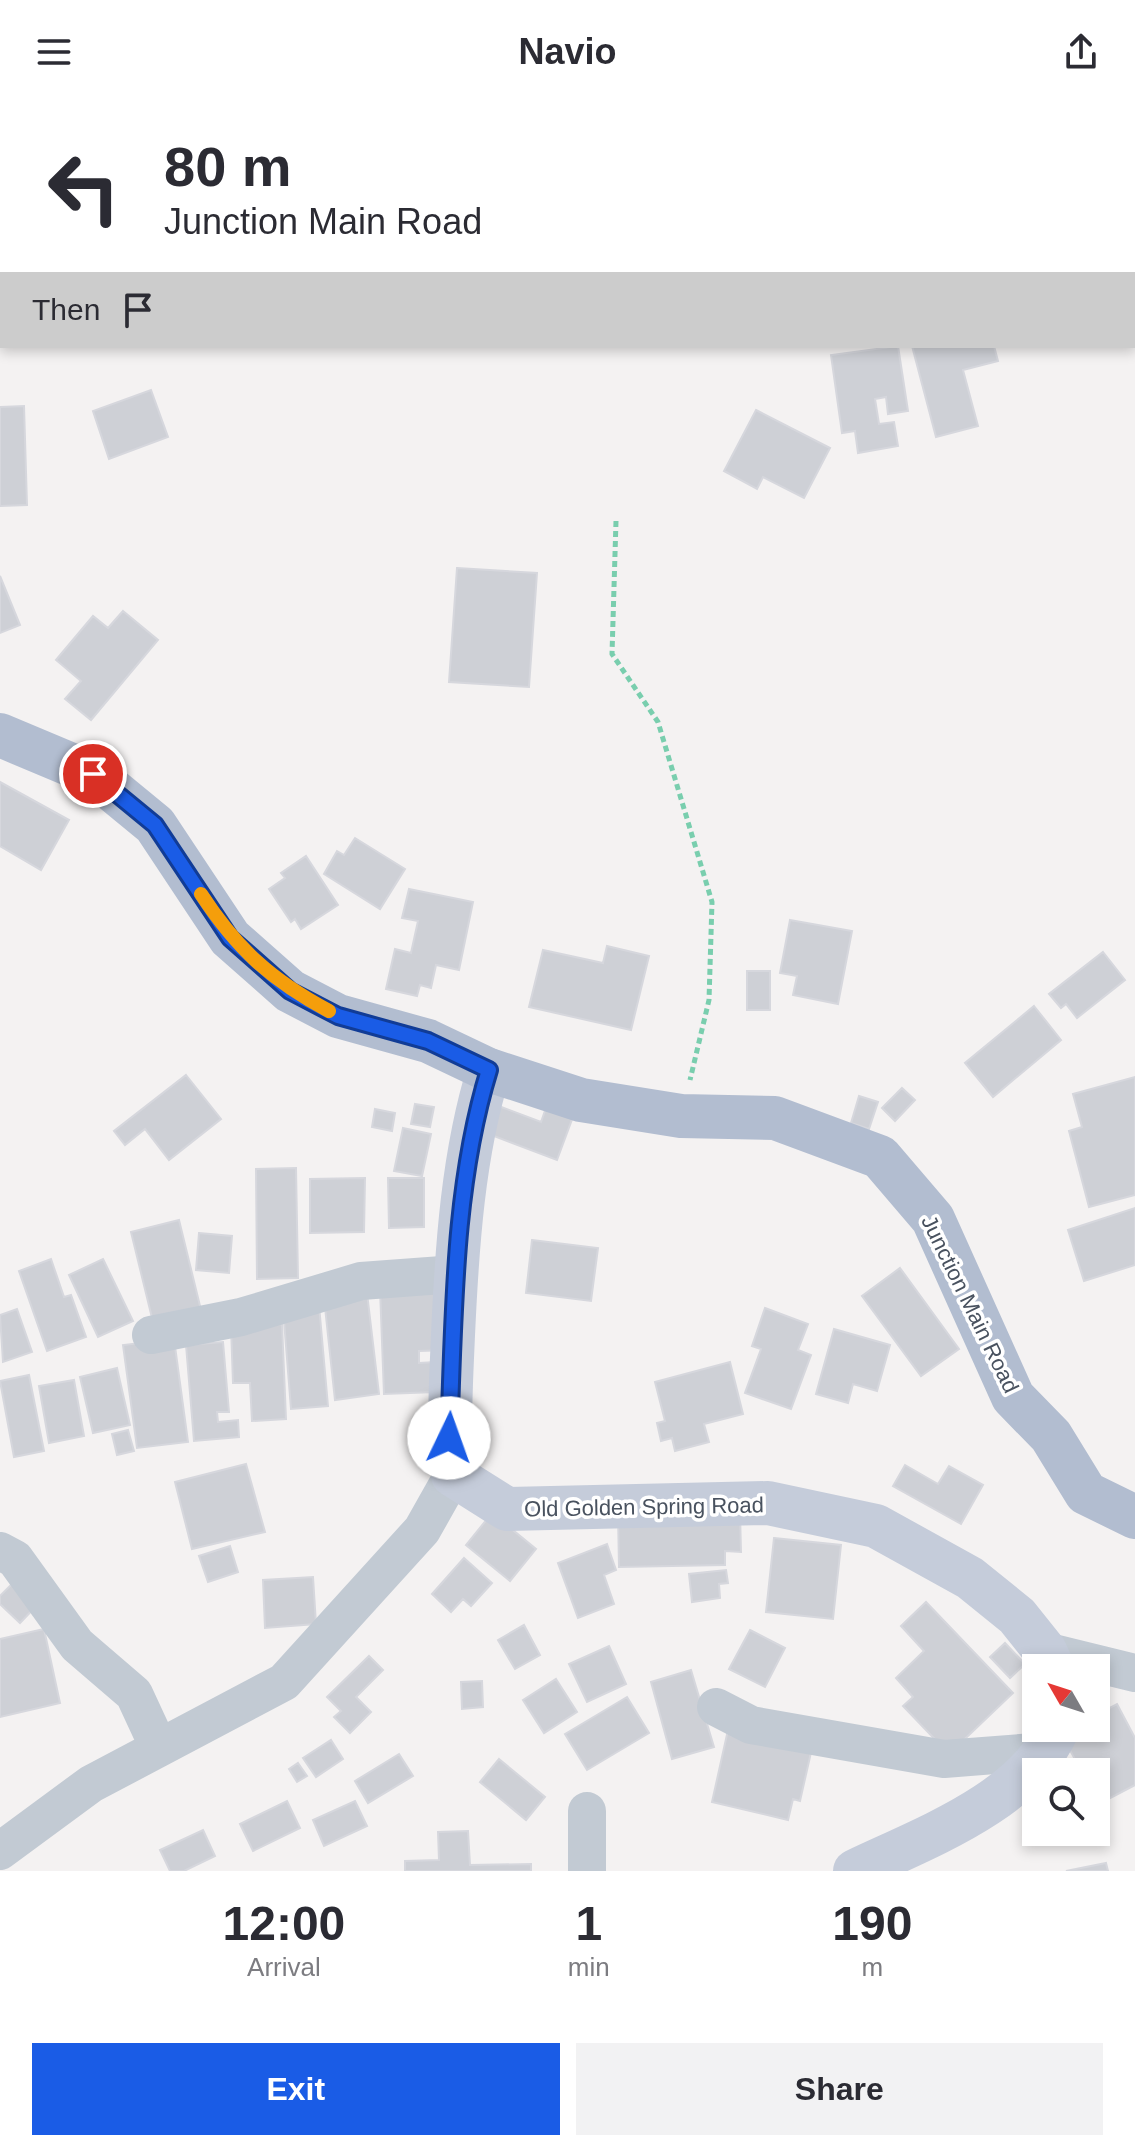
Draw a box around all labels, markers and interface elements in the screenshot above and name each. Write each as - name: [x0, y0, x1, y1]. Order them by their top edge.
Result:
- icon: menu: [32, 30, 76, 74]
- icon: share: [1059, 30, 1103, 74]
- text: Navio: [518, 31, 617, 72]
- text: 80 m: [164, 135, 292, 198]
- icon: left: [32, 136, 136, 240]
- text: Junction Main Road: [164, 201, 482, 242]
- icon: arrive: [116, 288, 160, 332]
- text: Then: [32, 293, 100, 326]
- pin: [59, 740, 127, 808]
- icon: arrive: [71, 752, 115, 796]
- street label: Junction Main Road: [916, 1211, 1024, 1397]
- position arrow: [407, 1396, 491, 1480]
- street label: Old Golden Spring Road: [524, 1492, 764, 1522]
- north arrow: [1022, 1654, 1110, 1742]
- map controls: [1022, 1654, 1110, 1846]
- button: search: [1022, 1758, 1110, 1846]
- text: 12:00: [223, 1897, 345, 1950]
- text: 1: [575, 1897, 602, 1950]
- text: 190: [832, 1897, 912, 1950]
- text: Arrival: [247, 1952, 321, 1982]
- text: min: [568, 1952, 610, 1982]
- text: m: [862, 1952, 883, 1982]
- button: Exit: [32, 2043, 560, 2135]
- button: Share: [576, 2043, 1103, 2135]

